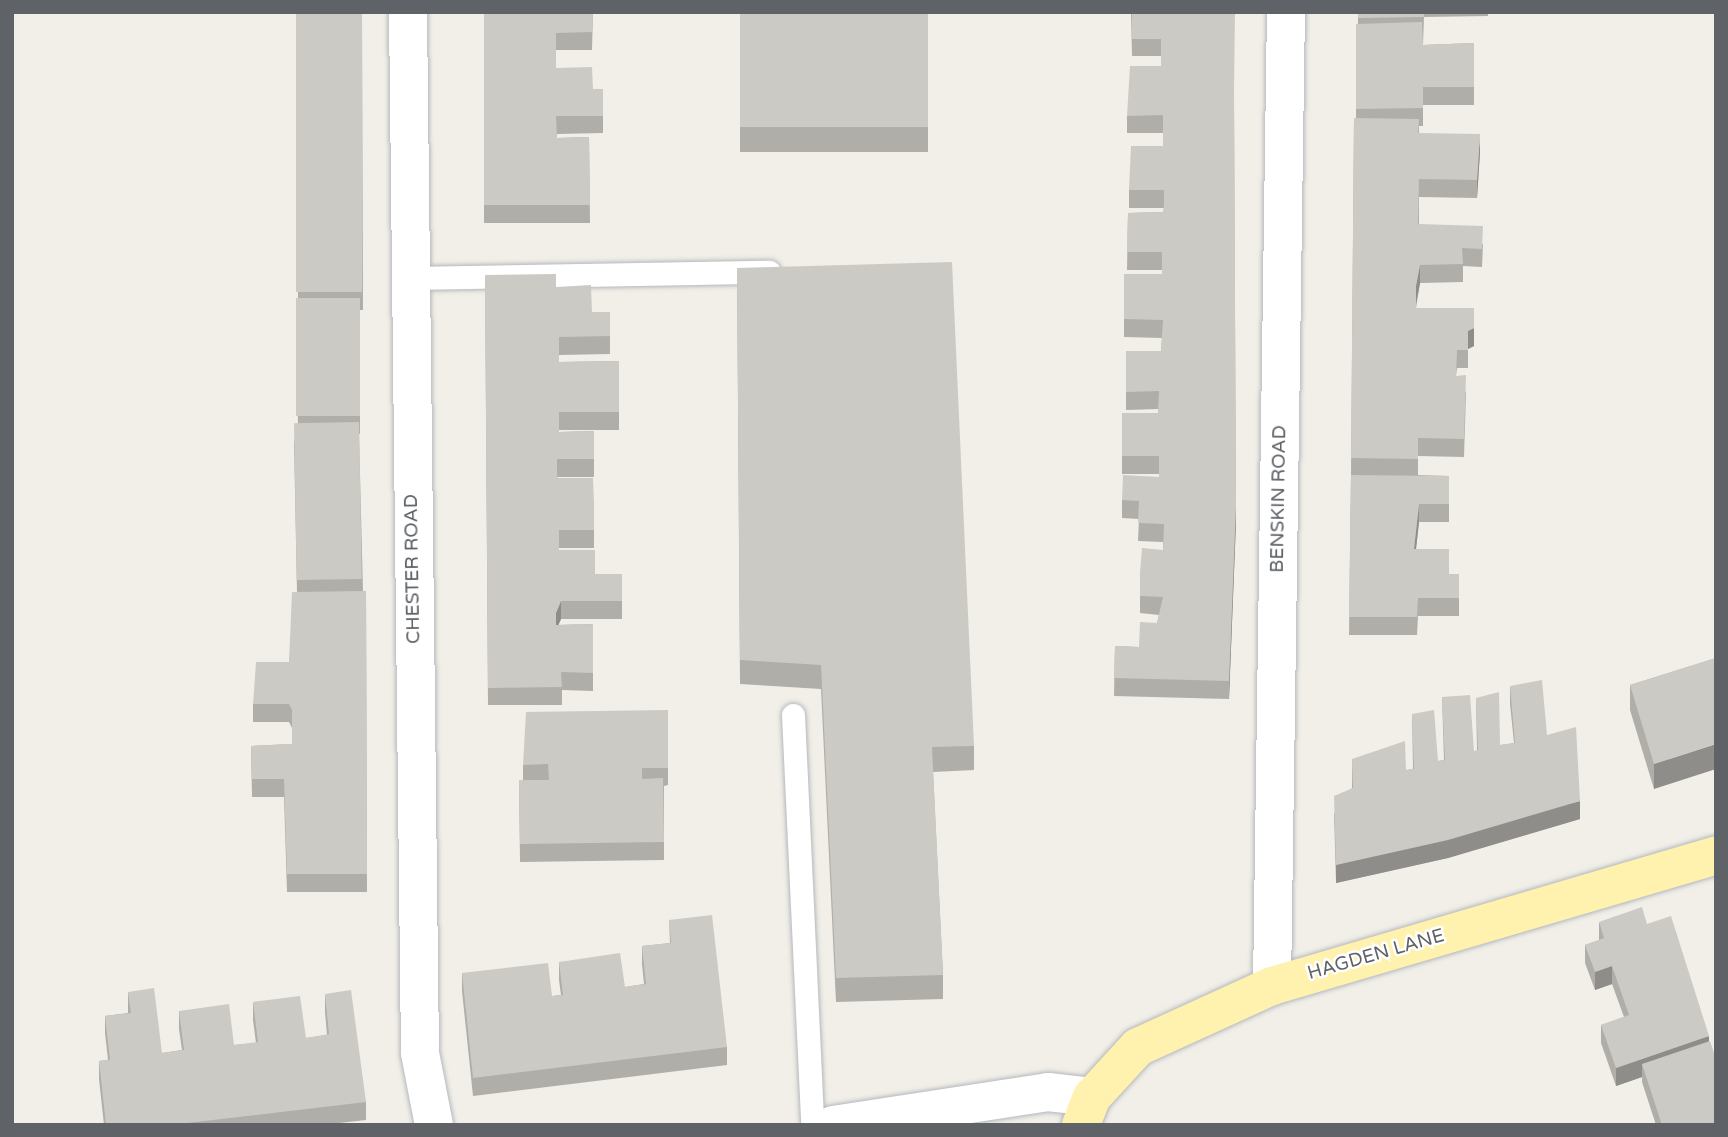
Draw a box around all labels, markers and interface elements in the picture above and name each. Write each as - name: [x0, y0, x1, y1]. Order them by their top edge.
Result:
- street label: BENSKIN ROAD: [1266, 425, 1292, 573]
- street label: CHESTER ROAD: [400, 494, 426, 644]
- street label: HAGDEN LANE: [1305, 925, 1447, 985]

